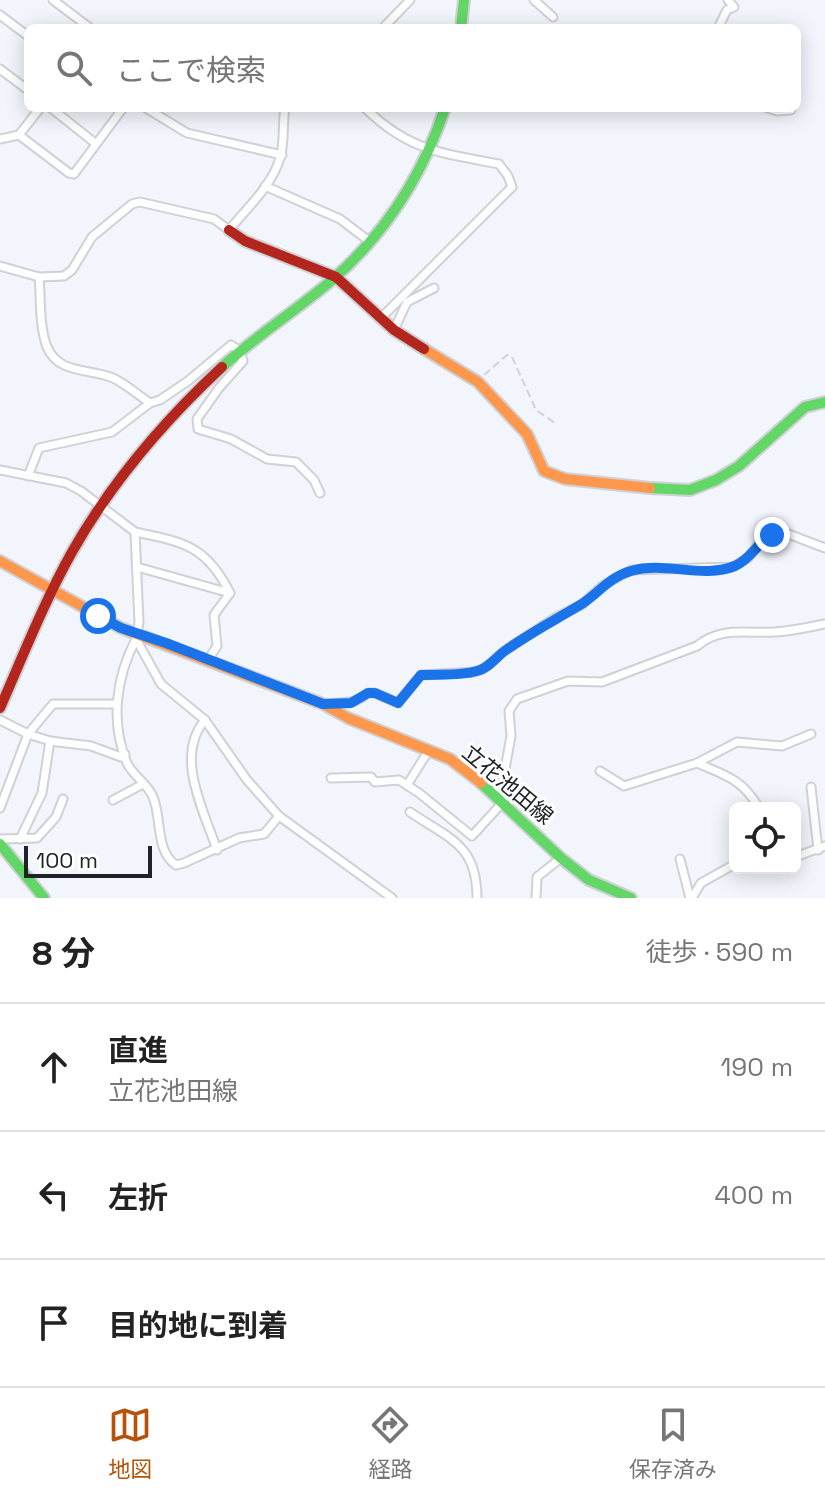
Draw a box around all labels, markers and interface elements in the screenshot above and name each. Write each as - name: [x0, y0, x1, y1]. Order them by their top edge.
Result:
- search box: [24, 24, 801, 112]
- icon: search: [52, 46, 96, 90]
- text: ここで検索: [116, 51, 266, 90]
- route end: [754, 517, 790, 553]
- route start: [80, 598, 116, 634]
- street label: 立花池田線: [457, 738, 559, 830]
- map controls: [729, 802, 801, 874]
- button: locate: [729, 802, 801, 874]
- scale bar: [24, 842, 152, 878]
- text: 100 m: [36, 846, 98, 874]
- text: 8 分: [32, 932, 95, 975]
- text: 徒歩 · 590 m: [646, 935, 793, 969]
- text: 直進: [108, 1031, 168, 1070]
- icon: ahead: [32, 1045, 76, 1089]
- text: 190 m: [721, 1050, 793, 1084]
- text: 立花池田線: [108, 1074, 238, 1108]
- icon: left: [32, 1173, 76, 1217]
- text: 左折: [108, 1178, 168, 1217]
- text: 400 m: [714, 1178, 793, 1212]
- icon: arrive: [32, 1301, 76, 1345]
- text: 目的地に到着: [108, 1306, 288, 1345]
- tab: 地図: [108, 1403, 152, 1483]
- tab: 経路: [368, 1403, 413, 1483]
- tab: 保存済み: [629, 1403, 717, 1483]

